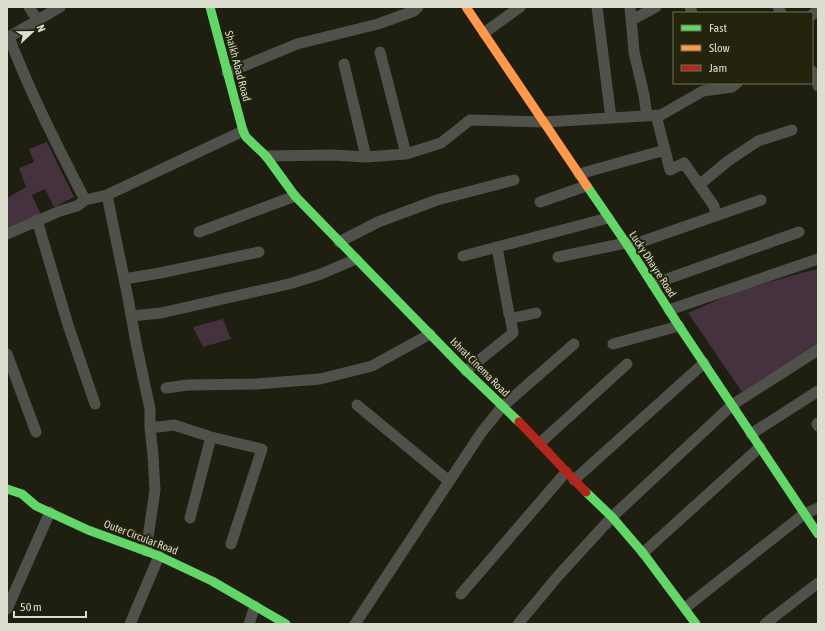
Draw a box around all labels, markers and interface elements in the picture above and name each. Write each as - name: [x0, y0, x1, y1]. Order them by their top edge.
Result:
- north arrow: [12, 12, 52, 52]
- legend: [673, 12, 813, 84]
- text: Fast: [709, 21, 727, 35]
- text: N: [34, 23, 48, 34]
- street label: Shaikh Abad Road: [223, 29, 253, 103]
- text: Slow: [709, 41, 730, 55]
- text: Jam: [709, 61, 727, 75]
- street label: Lucky Dhayre Road: [627, 229, 679, 299]
- street label: Ishrat Cinema Road: [448, 335, 512, 399]
- street label: Outer Circular Road: [102, 517, 180, 557]
- scale bar: [14, 593, 86, 619]
- text: 50 m: [20, 600, 42, 614]

